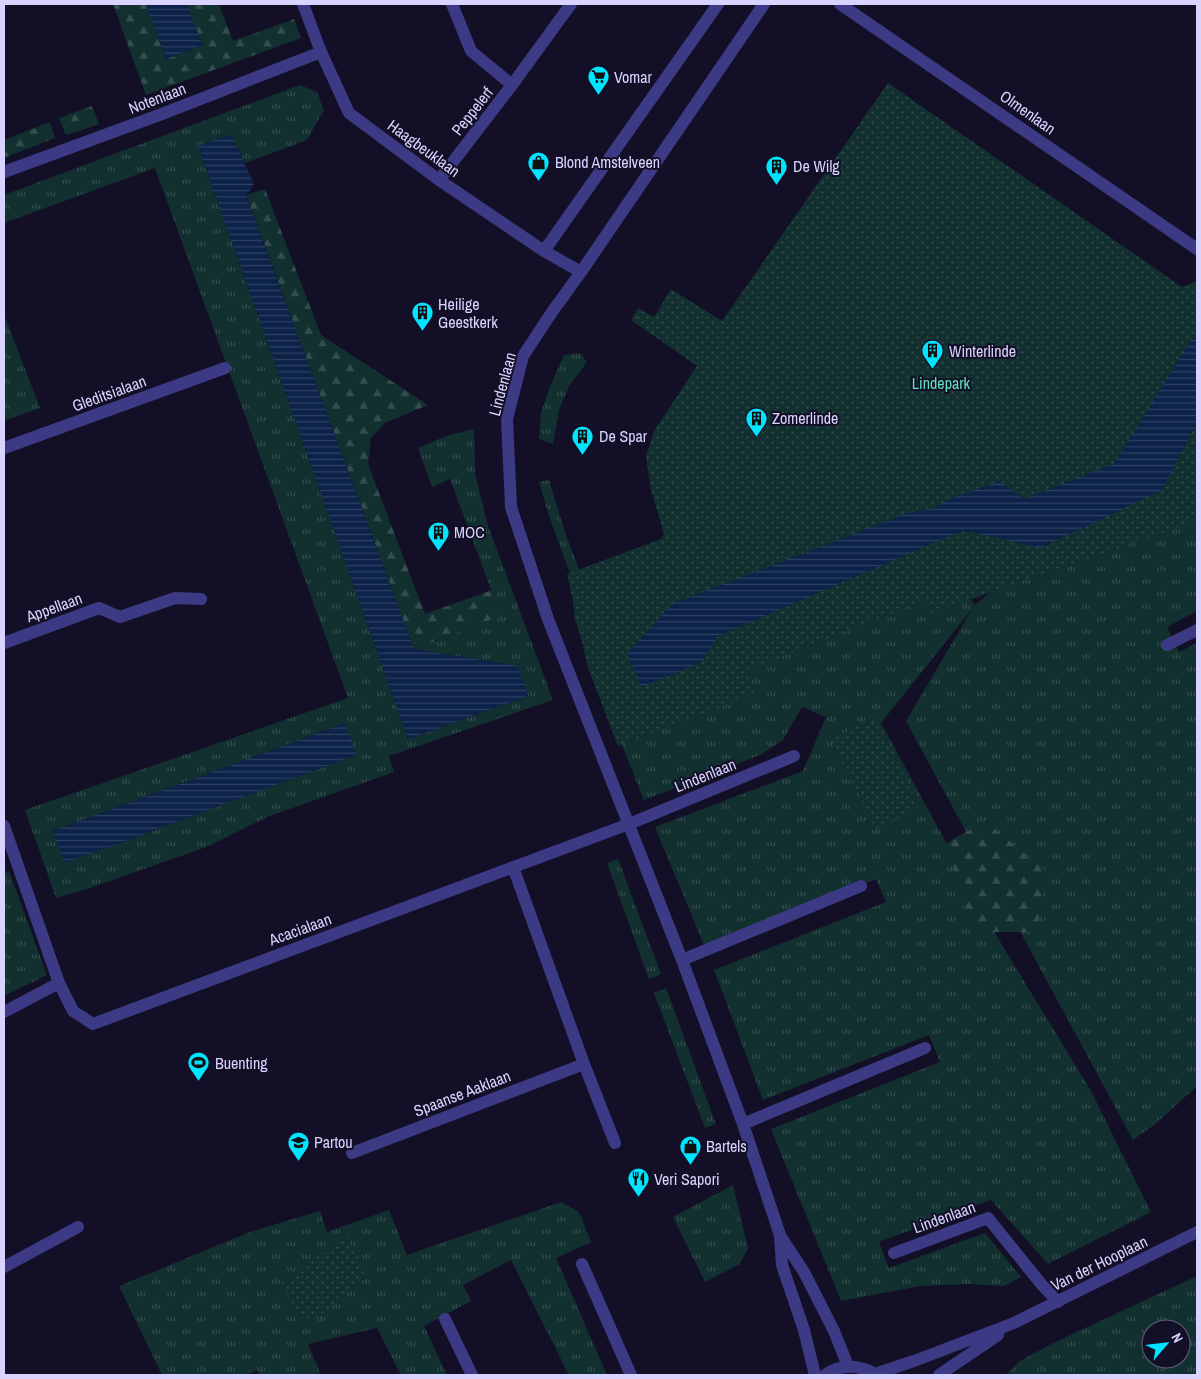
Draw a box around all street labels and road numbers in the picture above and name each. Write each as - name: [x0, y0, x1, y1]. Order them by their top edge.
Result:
- street label: Notenlaan: [125, 77, 189, 119]
- street label: Peppelerf: [446, 82, 498, 140]
- street label: Olmenlaan: [996, 85, 1060, 139]
- street label: Haagbeuklaan: [383, 114, 465, 182]
- street label: Lindenlaan: [483, 350, 521, 418]
- street label: Gleditsialaan: [69, 369, 149, 417]
- street label: Appellaan: [22, 587, 85, 628]
- street label: Lindenlaan: [671, 753, 739, 797]
- street label: Acacialaan: [265, 908, 334, 951]
- street label: Spaanse Aaklaan: [410, 1064, 514, 1122]
- street label: Lindenlaan: [910, 1196, 978, 1238]
- street label: Van der Hooplaan: [1047, 1230, 1151, 1296]

